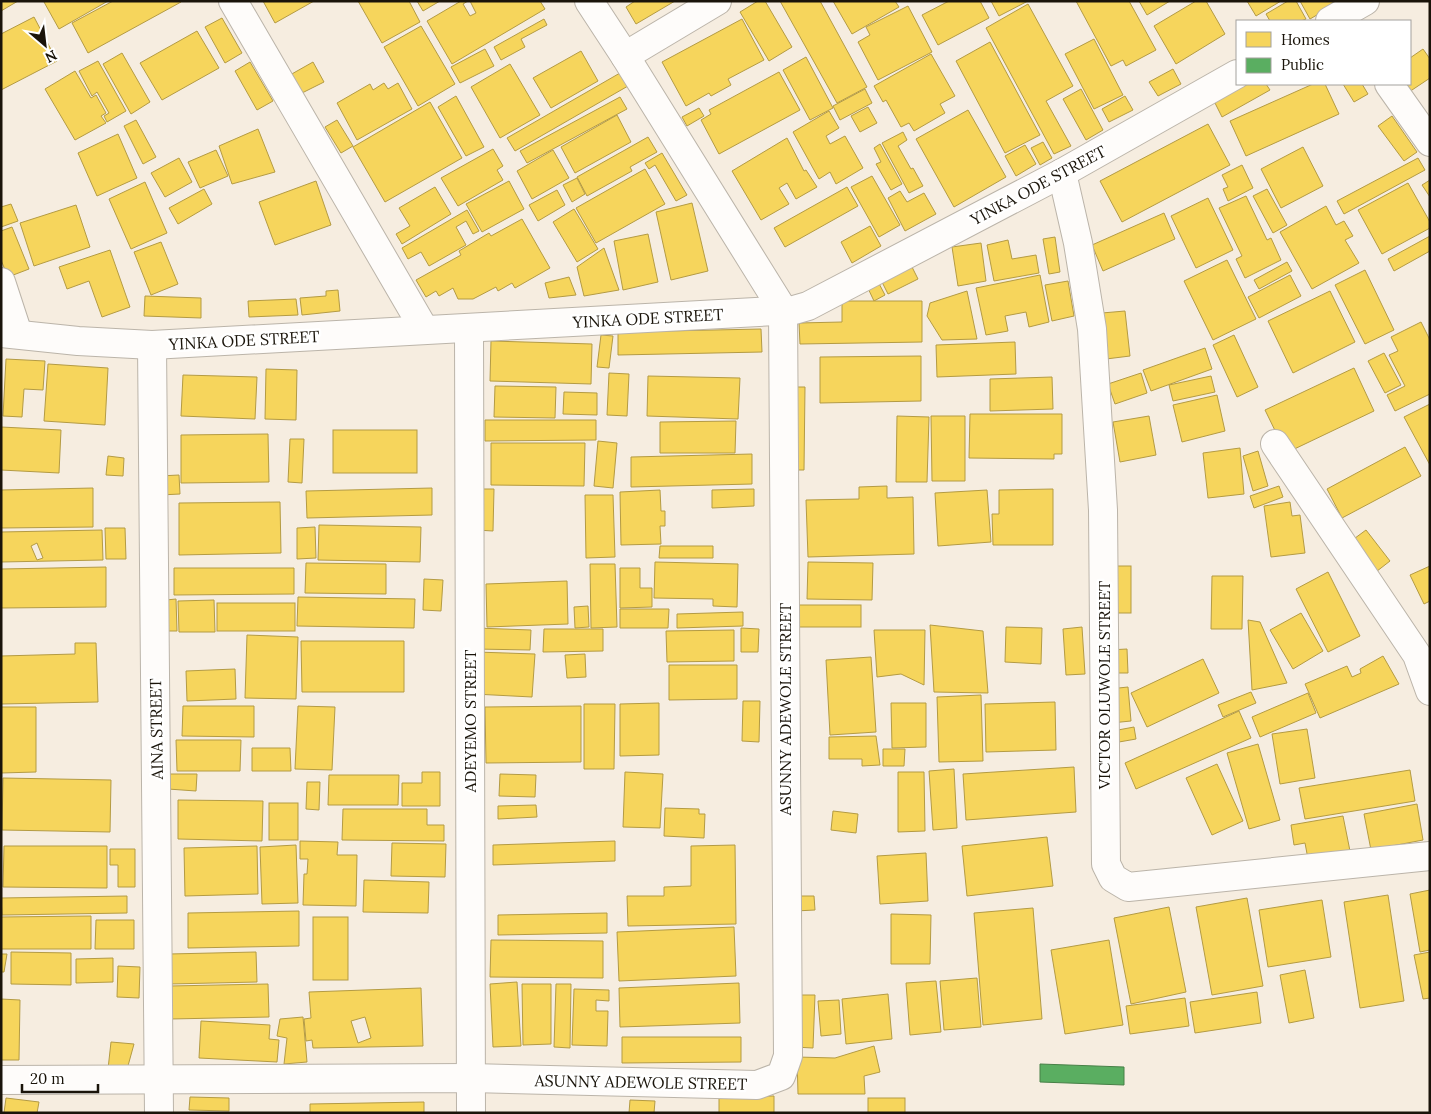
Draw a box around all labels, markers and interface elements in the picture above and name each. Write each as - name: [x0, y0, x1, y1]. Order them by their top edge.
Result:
- north arrow: [20, 20, 70, 70]
- legend: [1236, 20, 1411, 85]
- text: Homes: [1281, 30, 1330, 49]
- text: N: [42, 46, 60, 67]
- text: Public: [1281, 55, 1324, 74]
- street label: YINKA ODE STREET: [966, 141, 1109, 230]
- street label: YINKA ODE STREET: [571, 304, 724, 332]
- street label: YINKA ODE STREET: [167, 326, 320, 354]
- street label: VICTOR OLUWOLE STREET: [1094, 581, 1114, 790]
- street label: ASUNNY ADEWOLE STREET: [775, 603, 795, 816]
- street label: ADEYEMO STREET: [460, 650, 480, 793]
- street label: AINA STREET: [145, 678, 167, 781]
- scale bar: [22, 1062, 99, 1094]
- text: 20 m: [30, 1069, 65, 1088]
- street label: ASUNNY ADEWOLE STREET: [533, 1070, 748, 1094]

